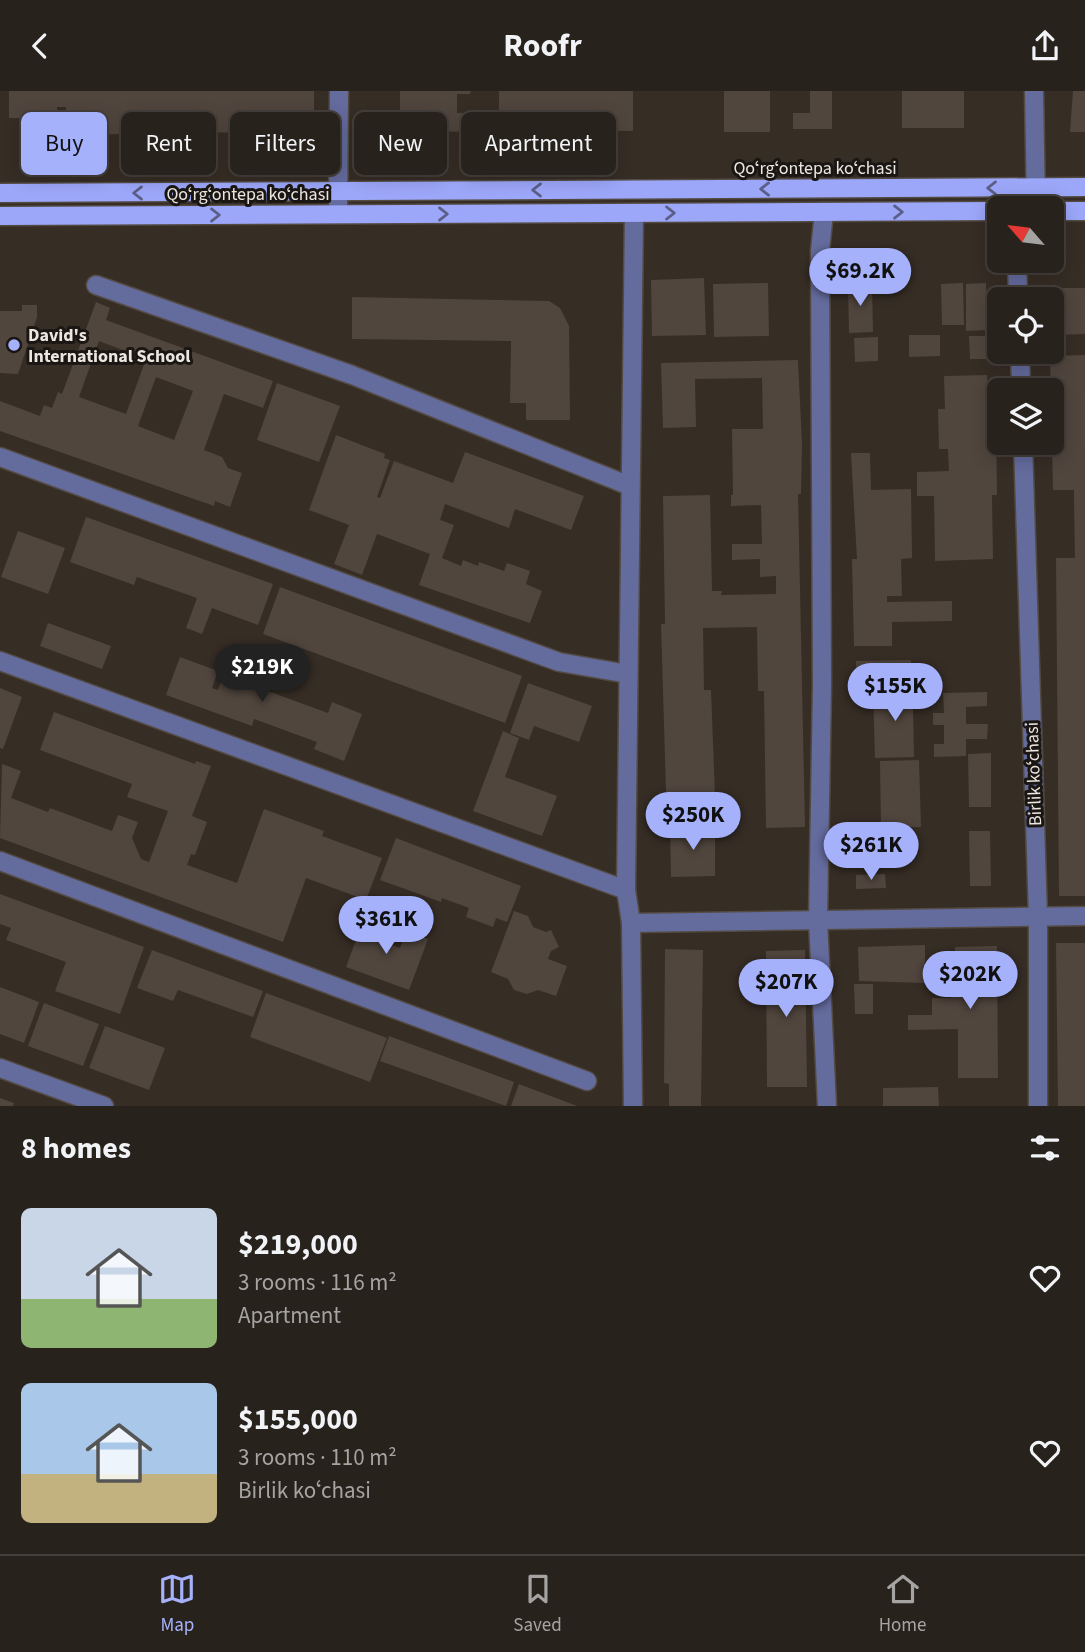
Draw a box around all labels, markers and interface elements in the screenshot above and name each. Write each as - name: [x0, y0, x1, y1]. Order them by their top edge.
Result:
- text: Roofr: [503, 23, 582, 69]
- icon: back: [21, 27, 59, 65]
- icon: share: [1026, 27, 1064, 65]
- chip: Buy: [21, 112, 107, 175]
- chip: Rent: [121, 112, 216, 175]
- chip: Filters: [230, 112, 340, 175]
- chip: New: [354, 112, 447, 175]
- chip: Apartment: [461, 112, 616, 175]
- street label: Qoʻrgʻontepa koʻchasi: [733, 156, 897, 181]
- one-way arrow: [987, 180, 997, 196]
- one-way arrow: [759, 181, 770, 197]
- street label: Qoʻrgʻontepa koʻchasi: [166, 182, 330, 207]
- one-way arrow: [532, 182, 542, 198]
- one-way arrow: [133, 185, 143, 201]
- north arrow: [987, 196, 1064, 273]
- map controls: [987, 196, 1064, 455]
- one-way arrow: [893, 204, 903, 220]
- one-way arrow: [665, 205, 676, 221]
- one-way arrow: [438, 206, 448, 222]
- one-way arrow: [210, 207, 221, 223]
- pin: $69.2K: [803, 249, 917, 308]
- text: $69.2K: [825, 254, 895, 287]
- button: locate: [987, 287, 1064, 364]
- place label: David's International School: [28, 323, 190, 369]
- marker: David's International School: [6, 337, 22, 353]
- button: layers: [987, 378, 1064, 455]
- pin: $219K: [213, 645, 311, 704]
- text: $219K: [231, 650, 293, 683]
- pin: $155K: [846, 663, 944, 723]
- text: $155K: [864, 669, 926, 702]
- street label: Birlik koʻchasi: [1020, 722, 1048, 826]
- pin: $250K: [644, 793, 742, 852]
- text: $250K: [662, 798, 724, 831]
- pin: $261K: [822, 823, 920, 882]
- text: $261K: [840, 828, 902, 861]
- pin: $361K: [337, 897, 435, 956]
- text: $361K: [355, 902, 417, 935]
- pin: $202K: [921, 951, 1019, 1011]
- text: $202K: [939, 957, 1001, 990]
- pin: $207K: [737, 960, 835, 1019]
- text: $207K: [755, 965, 817, 998]
- text: 8 homes: [21, 1127, 131, 1170]
- icon: filters: [1026, 1129, 1064, 1167]
- text: $219,000: [238, 1223, 358, 1266]
- icon: home: [77, 1236, 161, 1320]
- icon: heart: [1026, 1259, 1064, 1297]
- text: 3 rooms · 116 m²: [238, 1266, 397, 1299]
- text: Apartment: [238, 1299, 341, 1332]
- text: $155,000: [238, 1398, 358, 1441]
- icon: home: [77, 1411, 161, 1495]
- icon: heart: [1026, 1434, 1064, 1472]
- text: 3 rooms · 110 m²: [238, 1441, 397, 1474]
- text: Birlik koʻchasi: [238, 1474, 371, 1507]
- tab: Map: [158, 1570, 196, 1639]
- tab: Saved: [513, 1570, 562, 1639]
- tab: Home: [879, 1570, 927, 1639]

